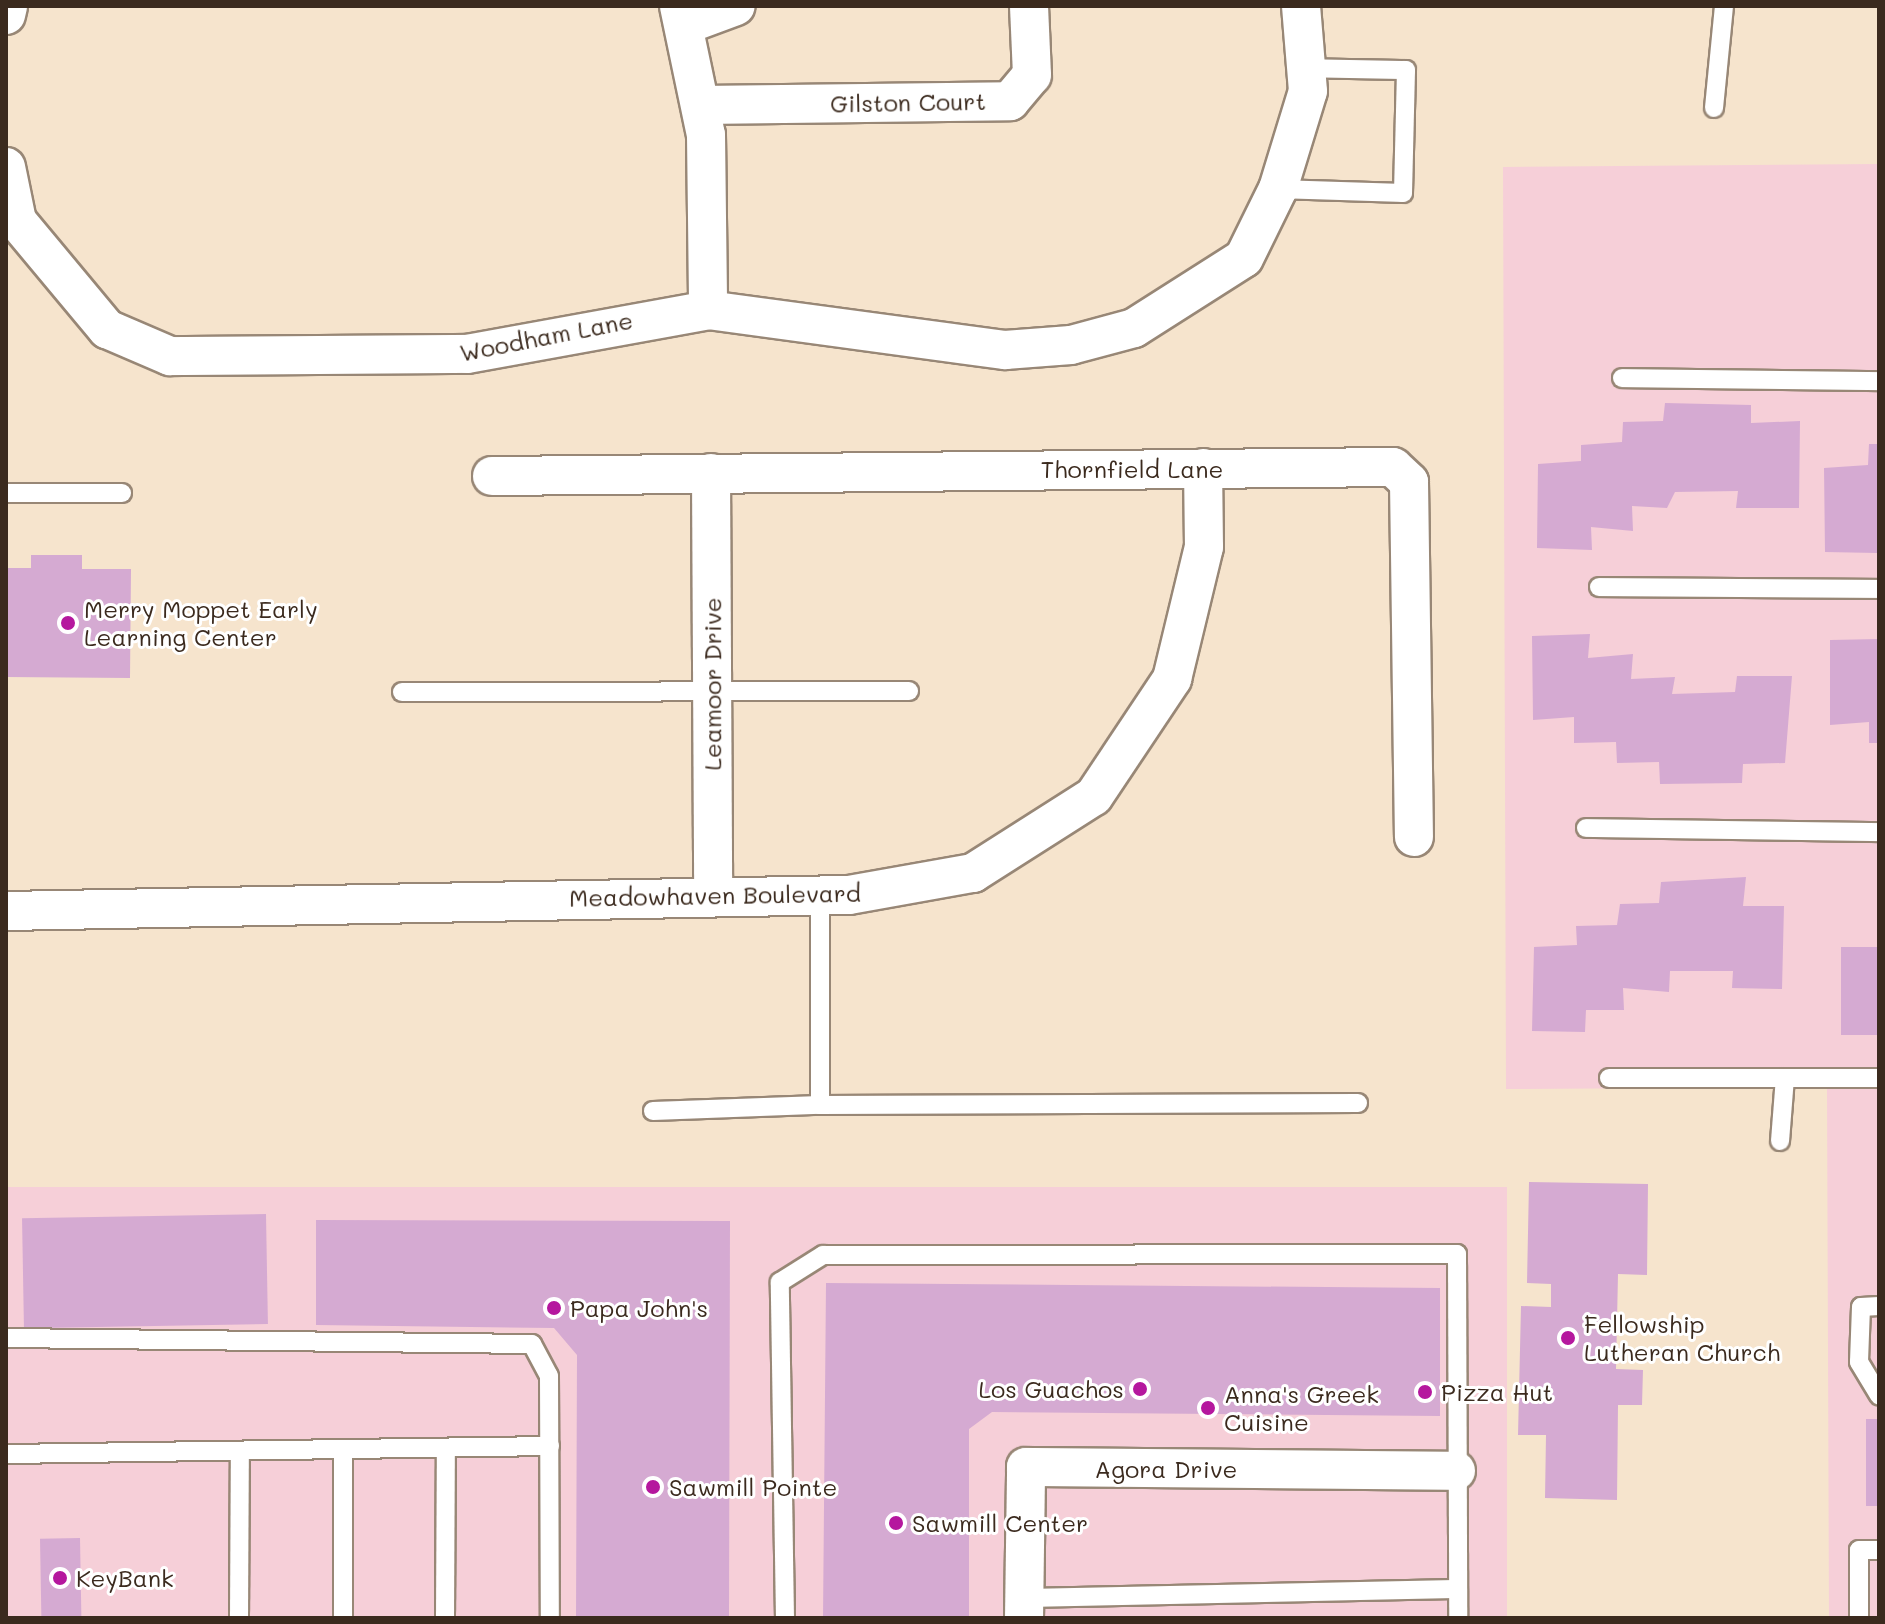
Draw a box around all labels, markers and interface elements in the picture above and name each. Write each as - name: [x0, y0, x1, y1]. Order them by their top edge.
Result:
- street label: Gilston Court: [830, 86, 986, 118]
- street label: Woodham Lane: [457, 305, 635, 367]
- street label: Thornfield Lane: [1041, 455, 1223, 483]
- place label: Merry Moppet Early Learning Center: [84, 595, 318, 651]
- street label: Leamoor Drive: [698, 597, 726, 771]
- marker: Merry Moppet Early Learning Center: [59, 614, 77, 632]
- street label: Meadowhaven Boulevard: [569, 878, 861, 912]
- place label: Papa John's: [570, 1294, 708, 1322]
- marker: Papa John's: [545, 1299, 563, 1317]
- place label: Fellowship Lutheran Church: [1584, 1310, 1780, 1366]
- marker: Fellowship Lutheran Church: [1559, 1329, 1577, 1347]
- place label: Los Guachos: [978, 1375, 1124, 1403]
- place label: Pizza Hut: [1441, 1378, 1553, 1406]
- marker: Los Guachos: [1131, 1380, 1149, 1398]
- place label: Anna's Greek Cuisine: [1224, 1380, 1379, 1436]
- marker: Pizza Hut: [1416, 1383, 1434, 1401]
- marker: Anna's Greek Cuisine: [1199, 1399, 1217, 1417]
- street label: Agora Drive: [1095, 1455, 1237, 1483]
- place label: Sawmill Pointe: [669, 1473, 837, 1501]
- marker: Sawmill Pointe: [644, 1478, 662, 1496]
- place label: Sawmill Center: [912, 1509, 1088, 1537]
- marker: Sawmill Center: [887, 1514, 905, 1532]
- place label: KeyBank: [76, 1564, 174, 1592]
- marker: KeyBank: [51, 1569, 69, 1587]

